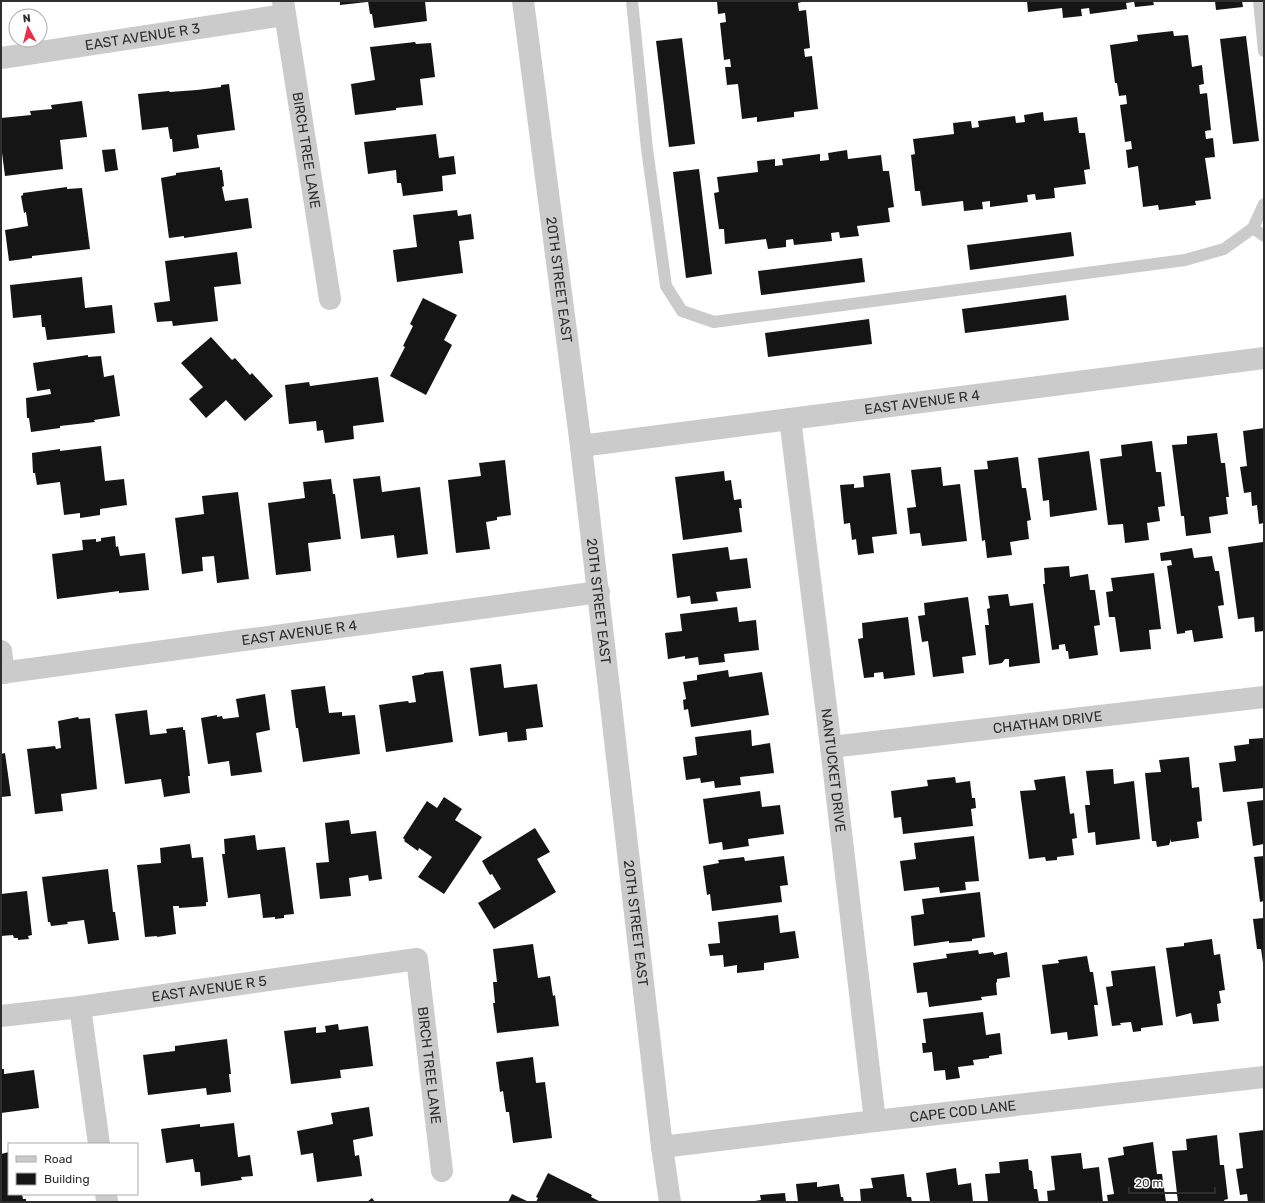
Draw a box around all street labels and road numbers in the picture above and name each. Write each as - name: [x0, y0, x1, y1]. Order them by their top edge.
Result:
- street label: EAST AVENUE R 3: [84, 20, 201, 54]
- street label: BIRCH TREE LANE: [288, 91, 324, 210]
- street label: 20TH STREET EAST: [542, 216, 575, 344]
- street label: EAST AVENUE R 4: [863, 387, 981, 418]
- street label: 20TH STREET EAST: [583, 537, 614, 665]
- street label: EAST AVENUE R 4: [241, 617, 358, 649]
- street label: NANTUCKET DRIVE: [817, 707, 849, 833]
- street label: CHATHAM DRIVE: [992, 708, 1103, 737]
- street label: 20TH STREET EAST: [620, 859, 651, 987]
- street label: EAST AVENUE R 5: [151, 973, 268, 1006]
- street label: BIRCH TREE LANE: [414, 1006, 444, 1125]
- street label: CAPE COD LANE: [909, 1097, 1017, 1126]

